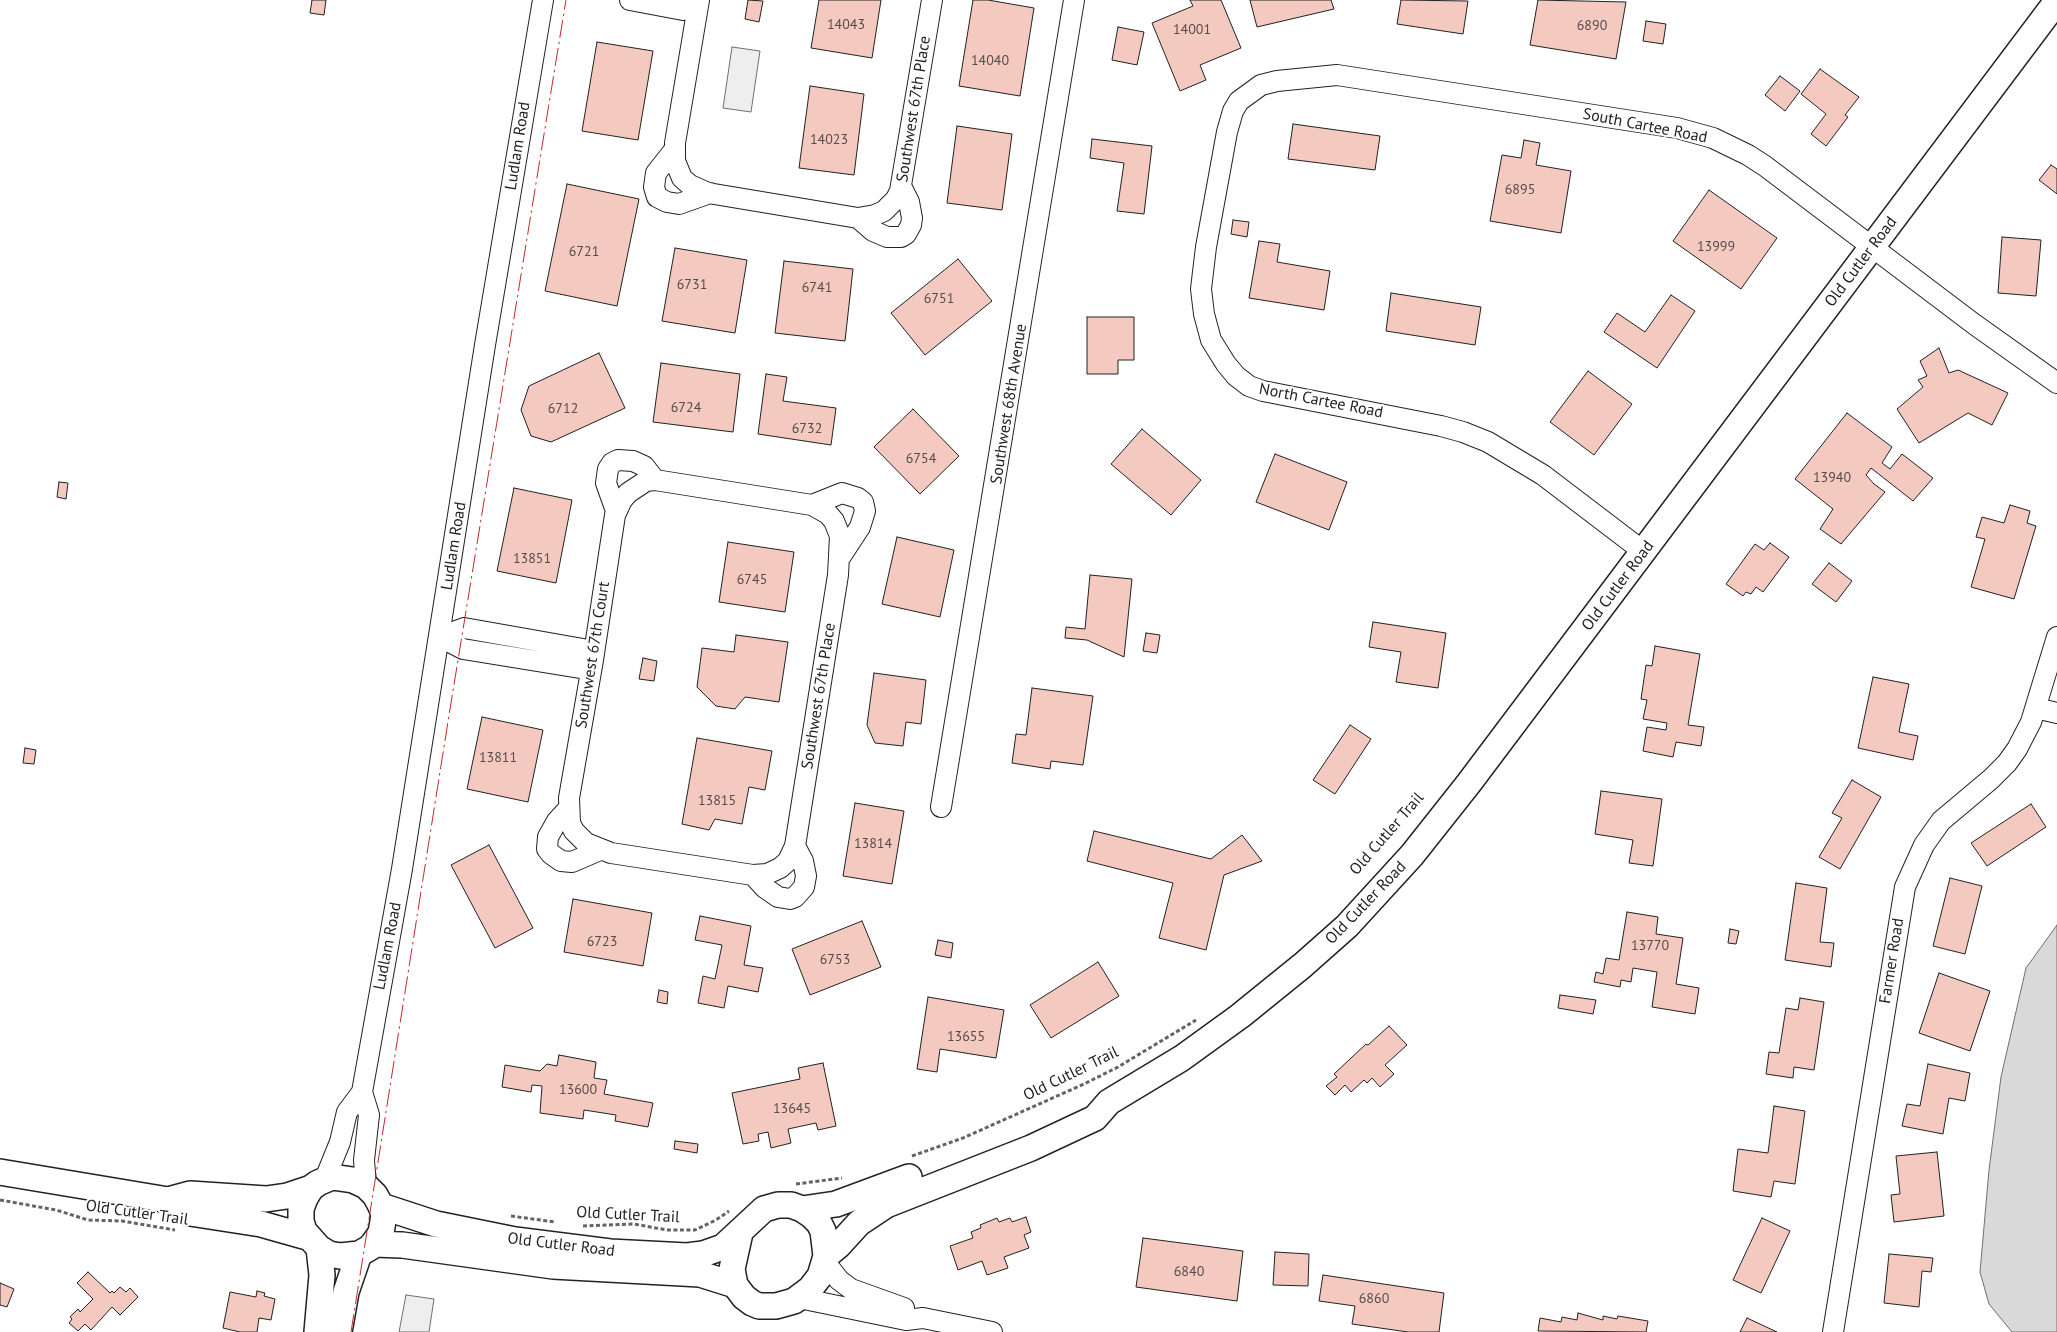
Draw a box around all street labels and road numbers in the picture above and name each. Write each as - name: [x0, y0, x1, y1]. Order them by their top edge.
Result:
- street label: Southwest 67th Place: [893, 34, 935, 184]
- street label: Ludlam Road: [502, 101, 534, 191]
- street label: South Cartee Road: [1581, 105, 1709, 147]
- street label: Old Cutler Road: [1821, 213, 1901, 311]
- street label: Southwest 68th Avenue: [987, 323, 1031, 485]
- street label: North Cartee Road: [1257, 380, 1385, 422]
- street label: Ludlam Road: [438, 501, 470, 591]
- street label: Old Cutler Road: [1578, 537, 1658, 635]
- street label: Southwest 67th Court: [572, 580, 614, 730]
- street label: Southwest 67th Place: [798, 621, 840, 771]
- street label: Old Cutler Trail: [1346, 789, 1428, 879]
- street label: Old Cutler Road: [1322, 858, 1410, 948]
- street label: Ludlam Road: [370, 901, 406, 991]
- street label: Farmer Road: [1876, 917, 1908, 1005]
- street label: Old Cutler Trail: [1020, 1043, 1122, 1105]
- street label: Old Cutler Trail: [84, 1196, 190, 1230]
- street label: Old Cutler Trail: [576, 1203, 680, 1227]
- street label: Old Cutler Road: [506, 1229, 616, 1261]

